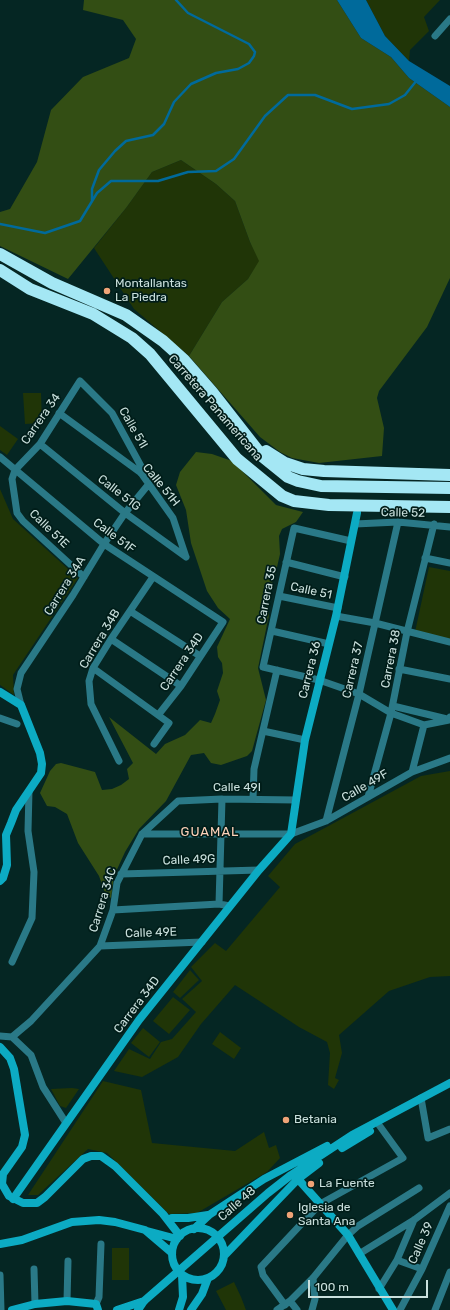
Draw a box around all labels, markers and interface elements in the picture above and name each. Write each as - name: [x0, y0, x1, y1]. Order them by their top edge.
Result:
- place label: Montallantas La Piedra: [115, 277, 187, 305]
- marker: Montallantas La Piedra: [102, 286, 112, 296]
- street label: Carretera Panamericana: [165, 352, 265, 464]
- street label: Carrera 34: [18, 391, 64, 447]
- street label: Calle 51I: [115, 405, 151, 451]
- street label: Calle 51H: [139, 461, 183, 509]
- street label: Calle 51G: [95, 472, 143, 514]
- street label: Calle 52: [381, 505, 425, 521]
- street label: Calle 51E: [26, 507, 72, 551]
- street label: Calle 51F: [90, 515, 138, 557]
- street label: Carrera 34A: [41, 554, 89, 618]
- street label: Carrera 35: [254, 565, 280, 625]
- street label: Calle 51: [289, 580, 333, 602]
- street label: Carrera 34B: [77, 607, 123, 671]
- street label: Carrera 38: [378, 629, 404, 689]
- street label: Carrera 34D: [157, 630, 207, 694]
- street label: Carrera 36: [296, 640, 324, 700]
- street label: Carrera 37: [339, 640, 367, 700]
- street label: Calle 49F: [339, 767, 391, 805]
- street label: Calle 49I: [213, 781, 261, 795]
- district label: GUAMAL: [181, 824, 239, 840]
- street label: Calle 49G: [162, 852, 216, 868]
- street label: Carrera 34C: [86, 866, 120, 934]
- street label: Calle 49E: [125, 925, 177, 941]
- street label: Carrera 34D: [111, 974, 163, 1036]
- place label: Betania: [294, 1113, 337, 1127]
- marker: Betania: [281, 1115, 291, 1125]
- place label: La Fuente: [319, 1177, 375, 1191]
- marker: La Fuente: [306, 1179, 316, 1189]
- street label: Calle 48: [215, 1184, 259, 1224]
- place label: Iglesia de Santa Ana: [298, 1201, 355, 1229]
- marker: Iglesia de Santa Ana: [285, 1210, 295, 1220]
- street label: Calle 39: [405, 1220, 437, 1266]
- scale bar: [310, 1272, 430, 1298]
- text: 100 m: [315, 1280, 349, 1294]

